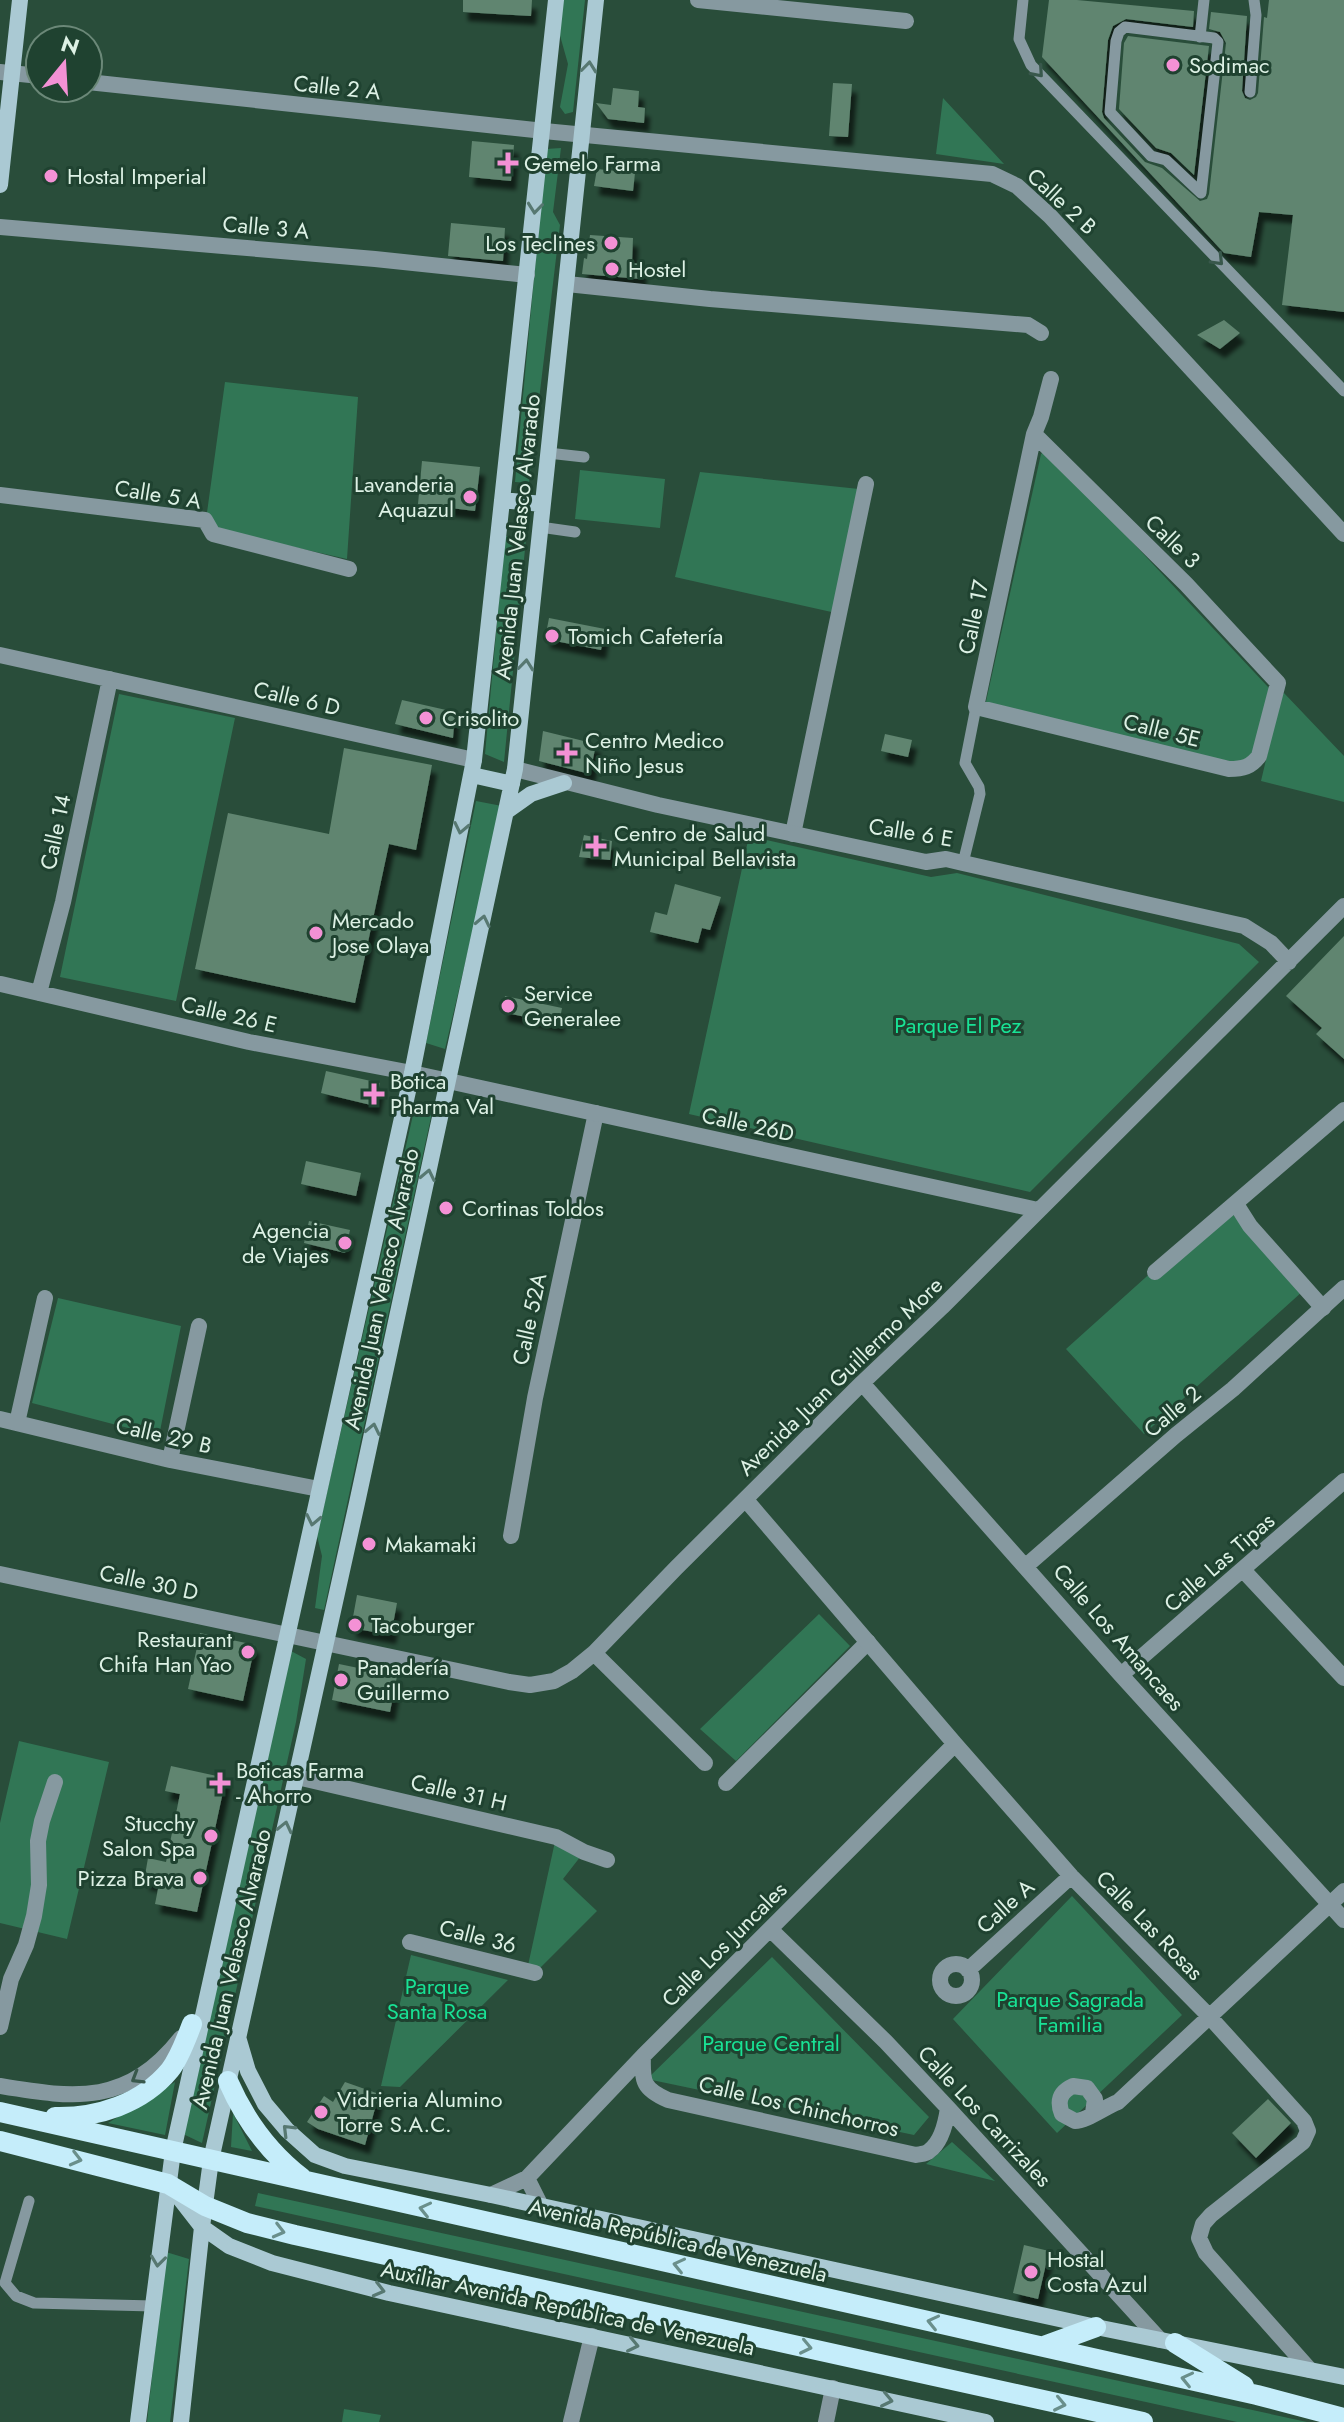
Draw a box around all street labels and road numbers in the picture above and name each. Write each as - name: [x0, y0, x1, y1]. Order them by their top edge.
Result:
- street label: Calle 2 A: [292, 67, 383, 108]
- street label: Calle 2 B: [1020, 160, 1104, 242]
- street label: Calle 3 A: [221, 207, 311, 247]
- street label: Avenida Juan Velasco Alvarado: [486, 393, 548, 681]
- street label: Calle 5 A: [112, 471, 204, 517]
- street label: Calle 3: [1138, 507, 1208, 575]
- street label: Calle 17: [950, 576, 997, 657]
- street label: Calle 6 D: [251, 673, 343, 723]
- street label: Calle 5E: [1120, 705, 1204, 755]
- street label: Calle 14: [31, 791, 79, 873]
- street label: Calle 6 E: [866, 810, 956, 854]
- street label: Calle 26 E: [178, 987, 280, 1041]
- street label: Calle 26D: [699, 1099, 797, 1149]
- street label: Avenida Juan Velasco Alvarado: [336, 1145, 426, 1433]
- street label: Avenida Juan Guillermo More: [730, 1269, 950, 1483]
- street label: Calle 52A: [504, 1270, 554, 1368]
- street label: Calle 2: [1136, 1377, 1208, 1445]
- street label: Calle 29 B: [113, 1408, 215, 1462]
- street label: Calle Las Tipas: [1157, 1505, 1282, 1619]
- street label: Calle 30 D: [97, 1556, 202, 1608]
- street label: Calle Los Amancaes: [1046, 1556, 1192, 1718]
- street label: Calle 31 H: [408, 1765, 510, 1819]
- street label: Avenida Juan Velasco Alvarado: [183, 1826, 279, 2112]
- street label: Calle Las Rosas: [1089, 1863, 1211, 1987]
- street label: Calle A: [969, 1871, 1041, 1941]
- street label: Calle Los Juncales: [654, 1874, 794, 2014]
- street label: Calle 36: [436, 1911, 520, 1961]
- street label: Calle Los Carrizales: [911, 2038, 1059, 2194]
- street label: Calle Los Chinchorros: [696, 2067, 902, 2145]
- street label: Avenida República de Venezuela: [526, 2190, 830, 2290]
- street label: Auxiliar Avenida República de Venezuela: [378, 2253, 758, 2363]

